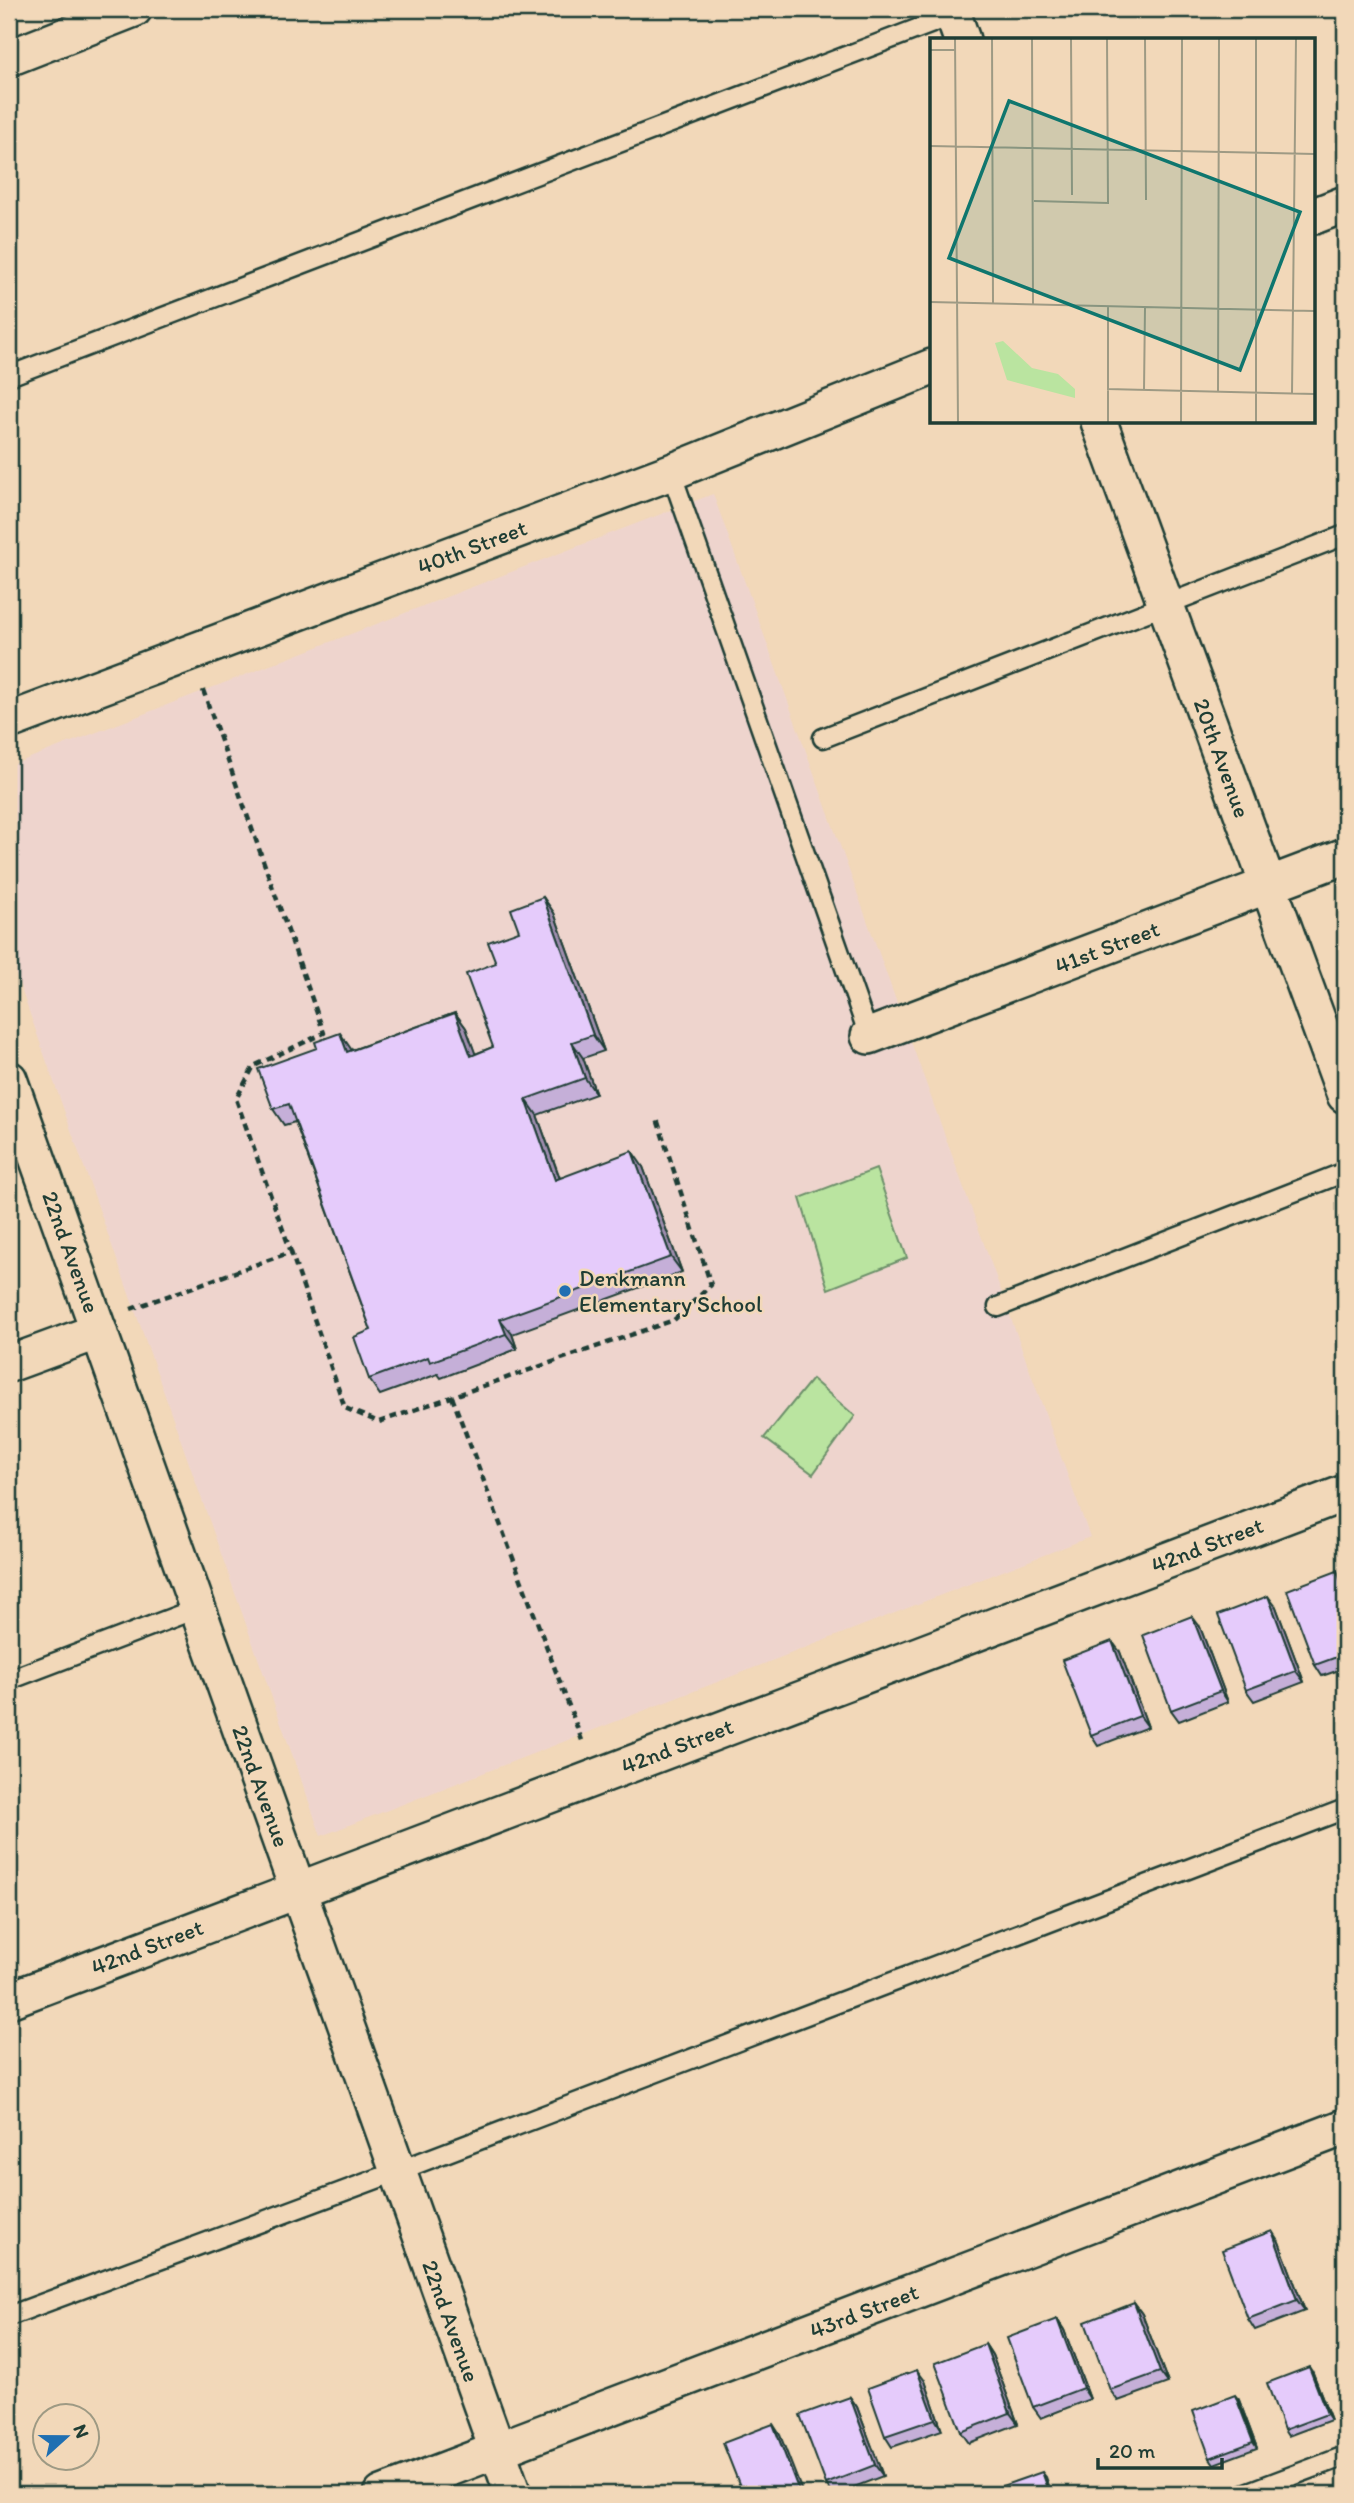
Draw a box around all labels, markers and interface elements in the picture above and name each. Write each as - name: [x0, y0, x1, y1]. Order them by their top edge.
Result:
- inset map: [930, 38, 1316, 424]
- street label: 40th Street: [413, 513, 531, 581]
- street label: 20th Avenue: [1187, 695, 1257, 821]
- street label: 41st Street: [1051, 914, 1164, 980]
- street label: 22nd Avenue: [36, 1187, 106, 1317]
- place label: Denkmann Elementary School: [579, 1264, 763, 1318]
- marker: Denkmann Elementary School: [557, 1283, 573, 1299]
- street label: 42nd Street: [1147, 1511, 1267, 1579]
- street label: 42nd Street: [617, 1712, 737, 1780]
- street label: 22nd Avenue: [226, 1721, 296, 1851]
- street label: 42nd Street: [87, 1913, 207, 1981]
- street label: 22nd Avenue: [416, 2256, 486, 2386]
- street label: 43rd Street: [806, 2277, 923, 2345]
- north arrow: [32, 2402, 102, 2472]
- text: N: [68, 2421, 94, 2441]
- scale bar: [1098, 2426, 1223, 2470]
- text: 20 m: [1109, 2438, 1156, 2463]

